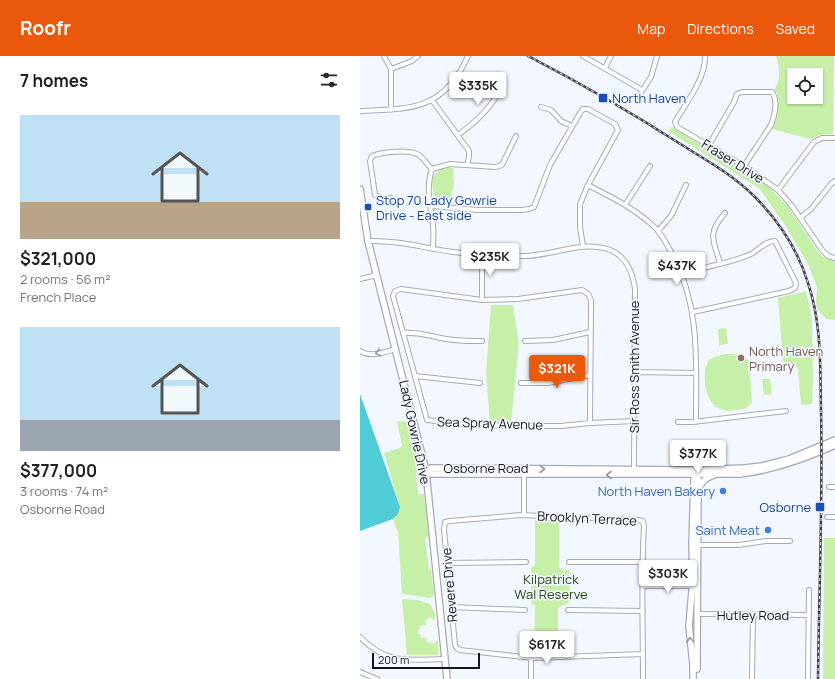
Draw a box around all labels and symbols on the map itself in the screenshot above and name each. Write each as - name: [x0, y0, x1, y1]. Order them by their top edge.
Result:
- pin: $335K: [450, 72, 506, 106]
- place label: North Haven: [612, 89, 686, 107]
- marker: North Haven: [597, 92, 609, 104]
- street label: Fraser Drive: [698, 135, 768, 187]
- place label: Stop 70 Lady Gowrie Drive - East side: [376, 191, 497, 224]
- marker: Stop 70 Lady Gowrie Drive - East side: [363, 202, 373, 212]
- pin: $235K: [462, 243, 518, 277]
- pin: $437K: [649, 252, 705, 286]
- street label: Sir Ross Smith Avenue: [625, 300, 643, 433]
- place label: North Haven Primary: [749, 342, 823, 375]
- one-way arrow: [375, 349, 381, 357]
- marker: North Haven Primary: [736, 353, 746, 363]
- pin: $321K: [529, 355, 585, 389]
- street label: Lady Gowrie Drive: [395, 378, 435, 486]
- street label: Sea Spray Avenue: [437, 412, 544, 434]
- pin: $377K: [670, 440, 726, 474]
- street label: Osborne Road: [444, 459, 529, 477]
- one-way arrow: [539, 465, 545, 473]
- one-way arrow: [606, 471, 612, 479]
- place label: North Haven Bakery: [598, 482, 715, 500]
- marker: North Haven Bakery: [718, 486, 728, 496]
- place label: Osborne: [759, 498, 811, 516]
- marker: Osborne: [814, 501, 826, 513]
- street label: Brooklyn Terrace: [537, 506, 638, 530]
- place label: Saint Meat: [695, 521, 760, 539]
- marker: Saint Meat: [763, 525, 773, 535]
- street label: Revere Drive: [437, 547, 461, 623]
- pin: $303K: [640, 560, 696, 594]
- park label: Kilpatrick Wal Reserve: [514, 570, 588, 603]
- street label: Hutley Road: [717, 606, 789, 624]
- pin: $617K: [519, 631, 575, 665]
- one-way arrow: [686, 637, 695, 643]
- scale bar: [372, 651, 480, 670]

